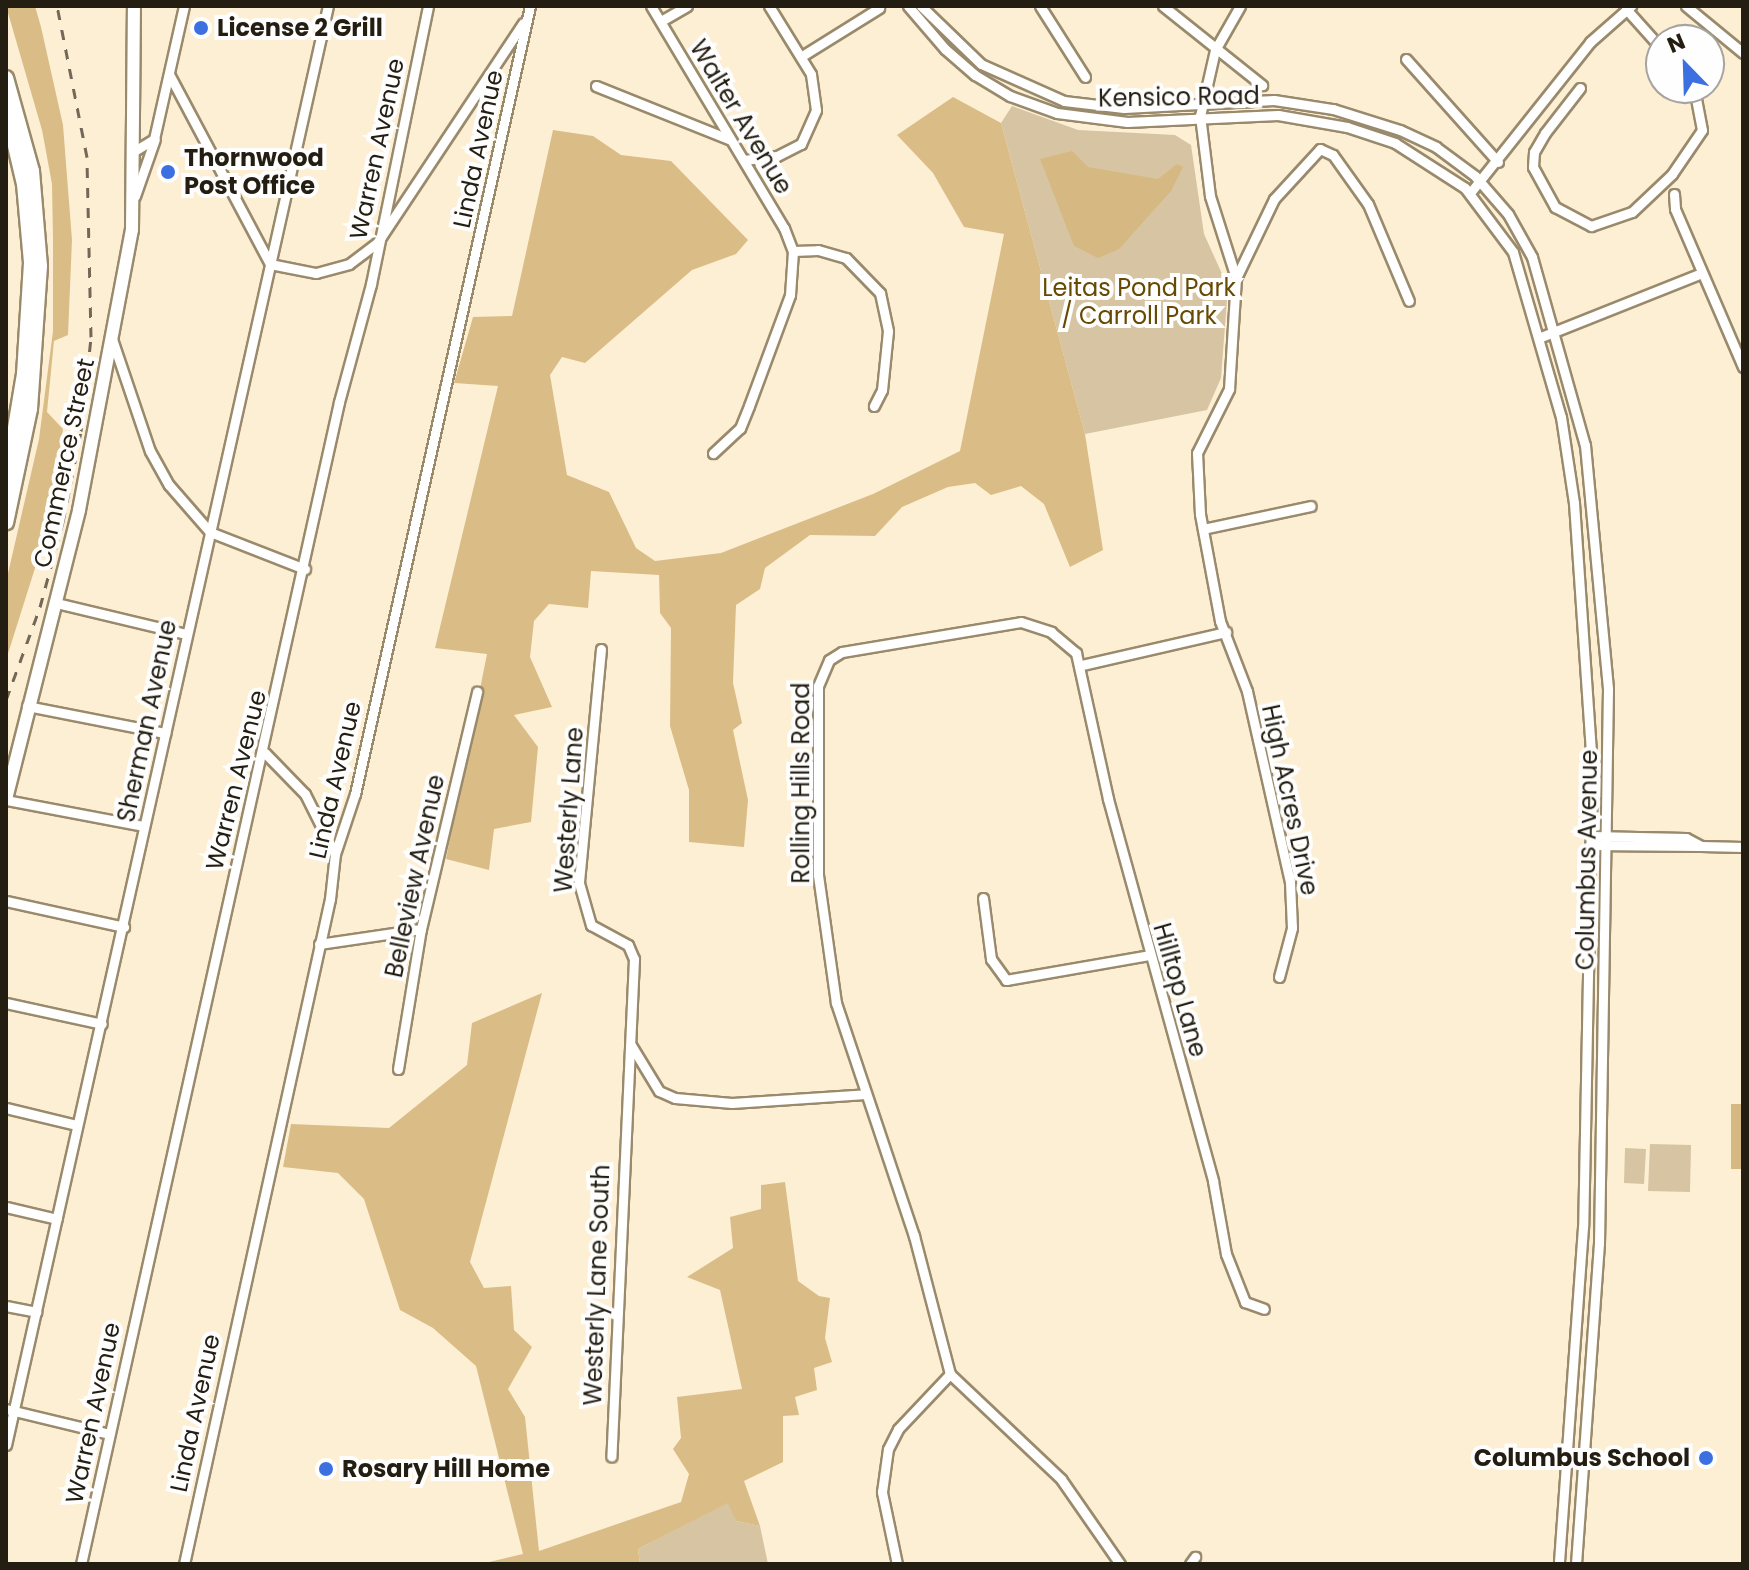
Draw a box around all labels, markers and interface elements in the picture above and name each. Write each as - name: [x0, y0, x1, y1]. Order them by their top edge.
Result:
- place label: License 2 Grill: [217, 14, 383, 42]
- marker: License 2 Grill: [192, 19, 210, 37]
- north arrow: [1645, 24, 1725, 104]
- text: N: [1663, 26, 1690, 61]
- street label: Walter Avenue: [684, 35, 798, 199]
- street label: Warren Avenue: [344, 56, 410, 242]
- street label: Linda Avenue: [447, 67, 509, 231]
- street label: Kensico Road: [1098, 81, 1260, 113]
- place label: Thornwood Post Office: [184, 144, 324, 200]
- marker: Thornwood Post Office: [159, 163, 177, 181]
- park label: Leitas Pond Park / Carroll Park: [1042, 274, 1236, 330]
- street label: Commerce Street: [28, 356, 100, 570]
- street label: Sherman Avenue: [111, 617, 183, 825]
- street label: Rolling Hills Road: [787, 682, 815, 884]
- street label: Warren Avenue: [200, 687, 272, 873]
- street label: Linda Avenue: [303, 699, 367, 861]
- street label: High Acres Drive: [1256, 702, 1324, 898]
- street label: Westerly Lane: [549, 726, 589, 894]
- street label: Columbus Avenue: [1571, 750, 1603, 970]
- street label: Belleview Avenue: [379, 772, 451, 980]
- street label: Hilltop Lane: [1147, 920, 1213, 1060]
- street label: Westerly Lane South: [578, 1164, 616, 1406]
- street label: Warren Avenue: [60, 1320, 126, 1506]
- street label: Linda Avenue: [164, 1331, 226, 1495]
- place label: Columbus School: [1474, 1444, 1690, 1472]
- marker: Columbus School: [1697, 1449, 1715, 1467]
- place label: Rosary Hill Home: [342, 1455, 550, 1483]
- marker: Rosary Hill Home: [317, 1460, 335, 1478]

